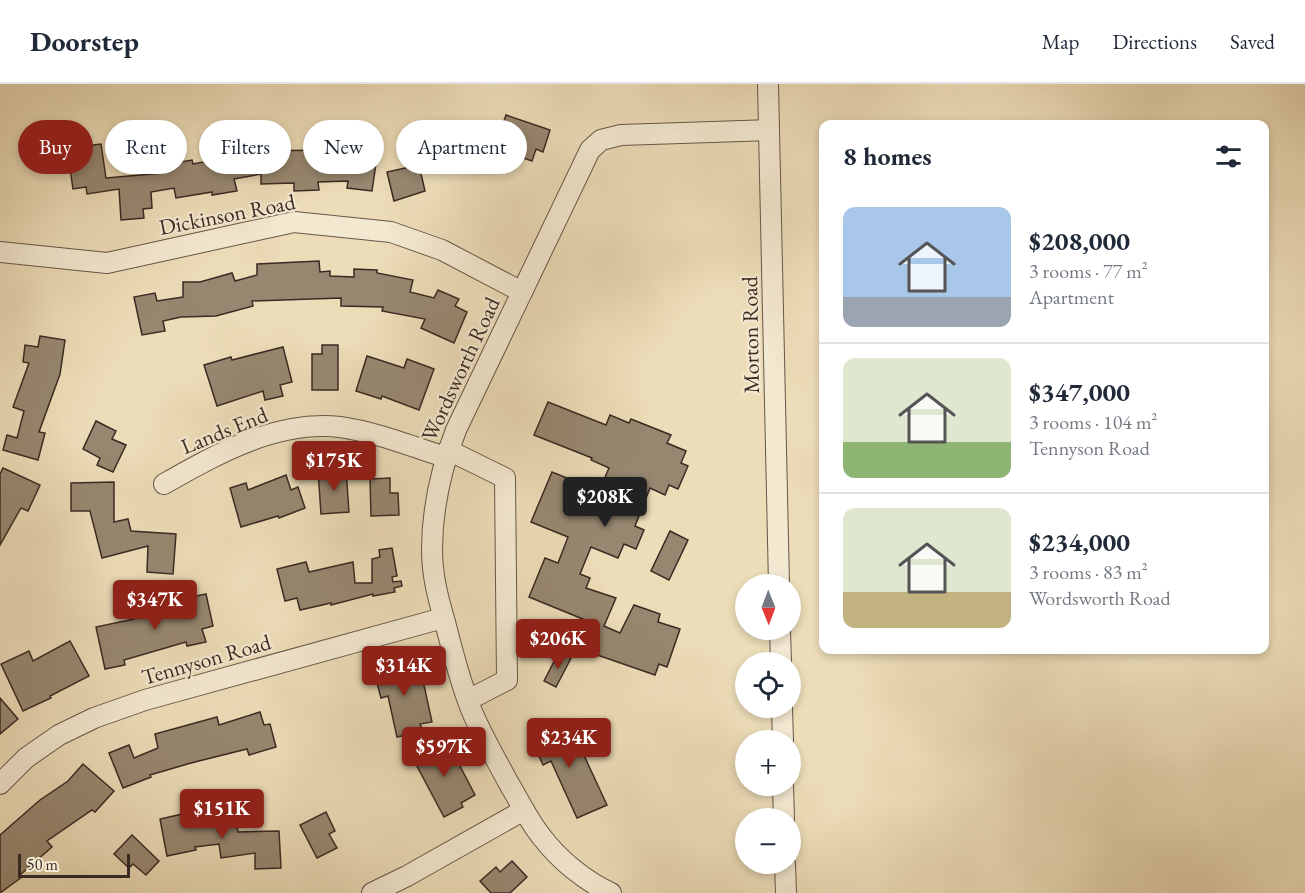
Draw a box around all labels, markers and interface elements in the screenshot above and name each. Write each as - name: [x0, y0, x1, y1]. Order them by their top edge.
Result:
- text: Doorstep: [30, 23, 139, 59]
- text: Map: [1042, 28, 1079, 55]
- text: Directions: [1112, 28, 1197, 55]
- text: Saved: [1230, 28, 1275, 55]
- chip: Buy: [18, 120, 93, 174]
- chip: Rent: [105, 120, 187, 174]
- chip: Filters: [199, 120, 291, 174]
- chip: New: [303, 120, 384, 174]
- chip: Apartment: [396, 120, 527, 174]
- text: 8 homes: [843, 139, 932, 173]
- icon: filters: [1212, 140, 1245, 173]
- street label: Dickinson Road: [156, 187, 299, 242]
- text: $208,000: [1029, 224, 1130, 258]
- icon: home: [891, 231, 963, 303]
- text: 3 rooms · 77 m²: [1029, 258, 1148, 284]
- street label: Morton Road: [735, 275, 766, 394]
- text: Apartment: [1029, 284, 1114, 310]
- street label: Wordsworth Road: [414, 292, 507, 446]
- text: $347,000: [1029, 375, 1130, 409]
- icon: home: [891, 382, 963, 454]
- street label: Lands End: [177, 400, 273, 461]
- text: 3 rooms · 104 m²: [1029, 409, 1157, 435]
- text: Tennyson Road: [1029, 435, 1150, 461]
- pin: $175K: [292, 441, 376, 492]
- text: $175K: [306, 447, 362, 473]
- pin: $208K: [563, 477, 647, 528]
- text: $208K: [577, 483, 633, 509]
- text: $234,000: [1029, 525, 1130, 559]
- icon: home: [891, 532, 963, 604]
- text: 3 rooms · 83 m²: [1029, 559, 1148, 585]
- north arrow: [735, 574, 801, 640]
- map controls: [735, 574, 801, 874]
- pin: $347K: [113, 580, 197, 631]
- text: Wordsworth Road: [1029, 585, 1171, 611]
- text: $347K: [127, 586, 183, 612]
- pin: $206K: [516, 619, 600, 670]
- text: $206K: [530, 625, 586, 651]
- street label: Tennyson Road: [138, 627, 275, 692]
- pin: $314K: [362, 646, 446, 697]
- text: $314K: [376, 652, 432, 678]
- button: locate: [735, 652, 801, 718]
- pin: $234K: [527, 718, 611, 769]
- text: $234K: [541, 724, 597, 750]
- pin: $597K: [402, 727, 486, 778]
- button: +: [735, 730, 801, 796]
- text: $597K: [416, 733, 472, 759]
- pin: $151K: [180, 789, 264, 840]
- text: $151K: [194, 795, 250, 821]
- button: −: [735, 808, 801, 874]
- scale bar: [18, 851, 130, 878]
- text: 50 m: [27, 854, 58, 875]

